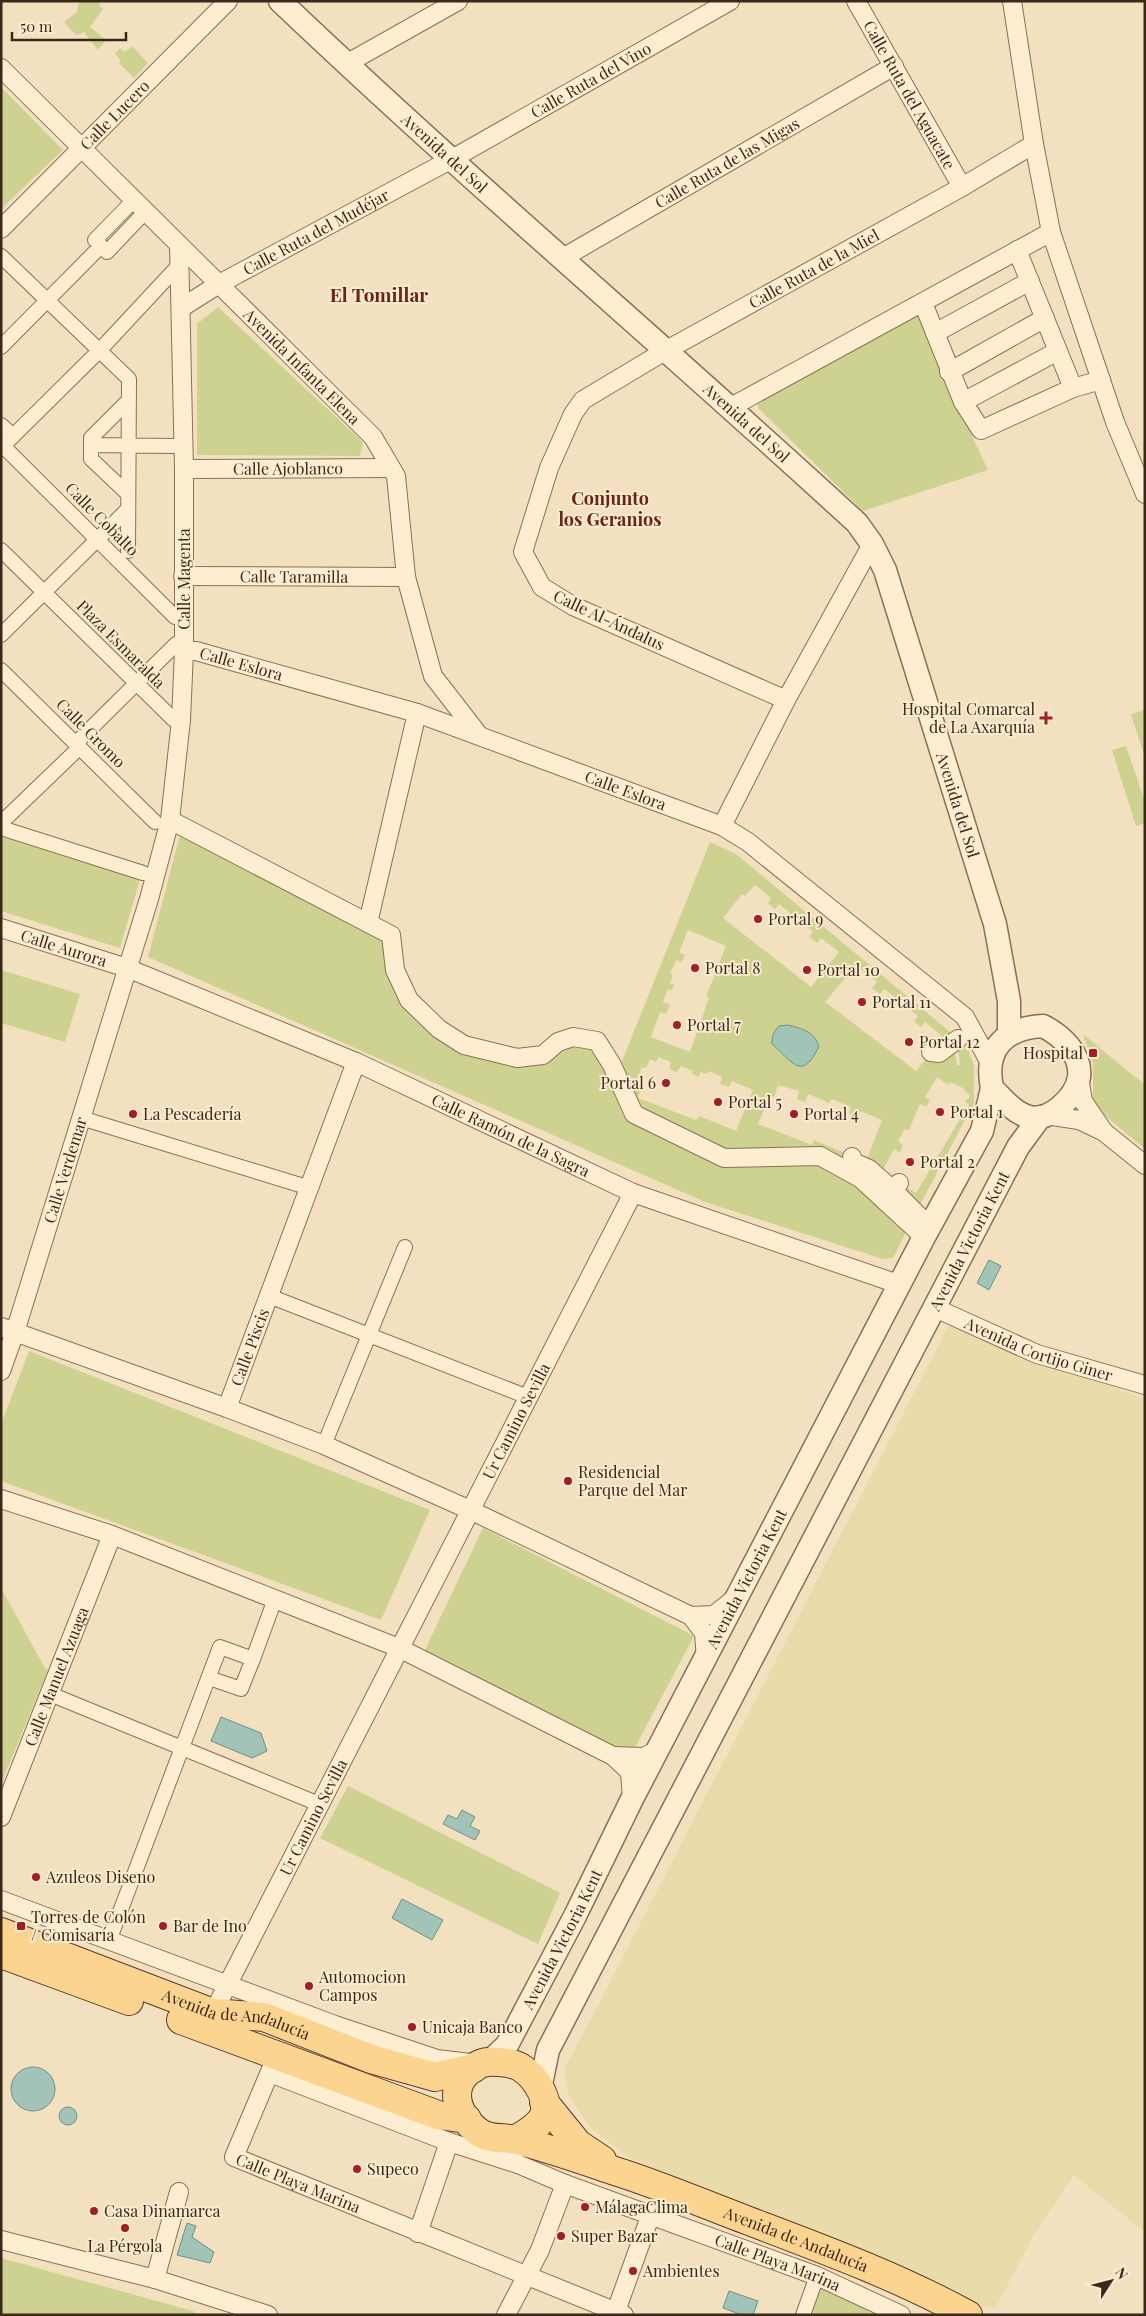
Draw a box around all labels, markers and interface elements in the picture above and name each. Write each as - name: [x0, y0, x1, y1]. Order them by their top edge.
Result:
- scale bar: [12, 10, 126, 42]
- text: 50 m: [20, 16, 53, 36]
- street label: Calle Ruta del Aguacate: [859, 16, 961, 173]
- street label: Calle Ruta del Vino: [527, 37, 655, 122]
- street label: Calle Lucero: [75, 75, 154, 154]
- street label: Avenida del Sol: [397, 108, 493, 197]
- street label: Calle Ruta de las Migas: [651, 112, 803, 212]
- street label: Calle Ruta del Mudéjar: [239, 184, 393, 279]
- street label: Calle Ruta de la Miel: [745, 224, 883, 313]
- district label: El Tomillar: [330, 281, 428, 307]
- street label: Avenida Infanta Elena: [239, 303, 365, 429]
- street label: Avenida del Sol: [699, 378, 795, 467]
- street label: Calle Ajoblanco: [233, 457, 343, 479]
- street label: Calle Cobalto: [61, 477, 144, 560]
- district label: Conjunto los Geranios: [558, 486, 662, 531]
- street label: Calle Magenta: [173, 528, 194, 630]
- street label: Calle Taramilla: [240, 565, 348, 587]
- street label: Calle Al-Ándalus: [550, 585, 668, 654]
- street label: Plaza Esmaralda: [73, 595, 170, 692]
- street label: Calle Eslora: [197, 642, 285, 685]
- street label: Calle Gromo: [52, 693, 131, 772]
- place label: Hospital Comarcal de La Axarquía: [902, 698, 1035, 737]
- marker: Hospital Comarcal de La Axarquía: [1039, 711, 1053, 725]
- street label: Avenida del Sol: [932, 749, 985, 860]
- street label: Calle Eslora: [582, 765, 669, 814]
- place label: Portal 9: [768, 908, 823, 929]
- marker: Portal 9: [752, 913, 764, 925]
- street label: Calle Aurora: [18, 924, 110, 971]
- place label: Portal 8: [705, 957, 761, 978]
- place label: Portal 10: [817, 959, 880, 980]
- marker: Portal 8: [689, 962, 701, 974]
- marker: Portal 10: [801, 964, 813, 976]
- place label: Portal 11: [872, 991, 931, 1012]
- marker: Portal 11: [856, 996, 868, 1008]
- place label: Portal 7: [687, 1014, 741, 1035]
- marker: Portal 7: [671, 1019, 683, 1031]
- place label: Portal 12: [919, 1031, 980, 1052]
- marker: Portal 12: [903, 1036, 915, 1048]
- place label: Hospital: [1023, 1042, 1083, 1063]
- marker: Hospital: [1087, 1047, 1099, 1059]
- place label: Portal 6: [600, 1072, 656, 1093]
- marker: Portal 6: [660, 1077, 672, 1089]
- street label: Calle Ramón de la Sagra: [429, 1088, 593, 1181]
- place label: Portal 5: [728, 1091, 782, 1112]
- marker: Portal 5: [712, 1096, 724, 1108]
- place label: Portal 1: [950, 1101, 1003, 1122]
- place label: La Pescadería: [143, 1103, 242, 1124]
- place label: Portal 4: [804, 1103, 859, 1124]
- marker: Portal 1: [934, 1106, 946, 1118]
- marker: La Pescadería: [127, 1108, 139, 1120]
- marker: Portal 4: [788, 1108, 800, 1120]
- street label: Calle Verdemar: [38, 1114, 91, 1226]
- place label: Portal 2: [920, 1151, 975, 1172]
- marker: Portal 2: [904, 1156, 916, 1168]
- street label: Avenida Victoria Kent: [923, 1167, 1014, 1315]
- street label: Calle Piscis: [225, 1305, 273, 1389]
- street label: Avenida Cortijo Giner: [961, 1311, 1115, 1385]
- street label: Ur Camino Sevilla: [477, 1359, 554, 1483]
- place label: Residencial Parque del Mar: [578, 1461, 687, 1500]
- marker: Residencial Parque del Mar: [562, 1475, 574, 1487]
- street label: Avenida Victoria Kent: [701, 1505, 791, 1653]
- street label: Calle Manuel Azuaga: [19, 1604, 93, 1749]
- street label: Ur Camino Sevilla: [274, 1755, 351, 1879]
- street label: Avenida Victoria Kent: [516, 1865, 606, 2013]
- place label: Azuleos Diseno: [45, 1866, 155, 1887]
- marker: Azuleos Diseno: [30, 1871, 42, 1883]
- place label: Torres de Colón / Comisaría: [31, 1906, 146, 1945]
- place label: Bar de Ino: [173, 1915, 247, 1936]
- marker: Torres de Colón / Comisaría: [15, 1920, 27, 1932]
- marker: Bar de Ino: [157, 1920, 169, 1932]
- place label: Automocion Campos: [318, 1966, 407, 2005]
- marker: Automocion Campos: [303, 1980, 315, 1992]
- street label: Avenida de Andalucía: [158, 1983, 313, 2044]
- place label: Unicaja Banco: [422, 2016, 523, 2037]
- marker: Unicaja Banco: [406, 2021, 418, 2033]
- street label: Calle Playa Marina: [233, 2148, 364, 2217]
- place label: Supeco: [367, 2158, 419, 2179]
- marker: Supeco: [351, 2163, 363, 2175]
- place label: MálagaClima: [595, 2196, 688, 2217]
- place label: Casa Dinamarca: [104, 2200, 220, 2221]
- marker: MálagaClima: [579, 2201, 591, 2213]
- street label: Avenida de Andalucía: [720, 2201, 872, 2276]
- marker: Casa Dinamarca: [88, 2205, 100, 2217]
- marker: La Pérgola: [119, 2222, 131, 2234]
- place label: Super Bazar: [571, 2225, 658, 2246]
- street label: Calle Playa Marina: [712, 2229, 844, 2295]
- marker: Super Bazar: [555, 2230, 567, 2242]
- place label: La Pérgola: [87, 2235, 163, 2256]
- north arrow: [1086, 2256, 1136, 2306]
- place label: Ambientes: [642, 2260, 720, 2281]
- text: N: [1111, 2263, 1133, 2283]
- marker: Ambientes: [627, 2265, 639, 2277]

